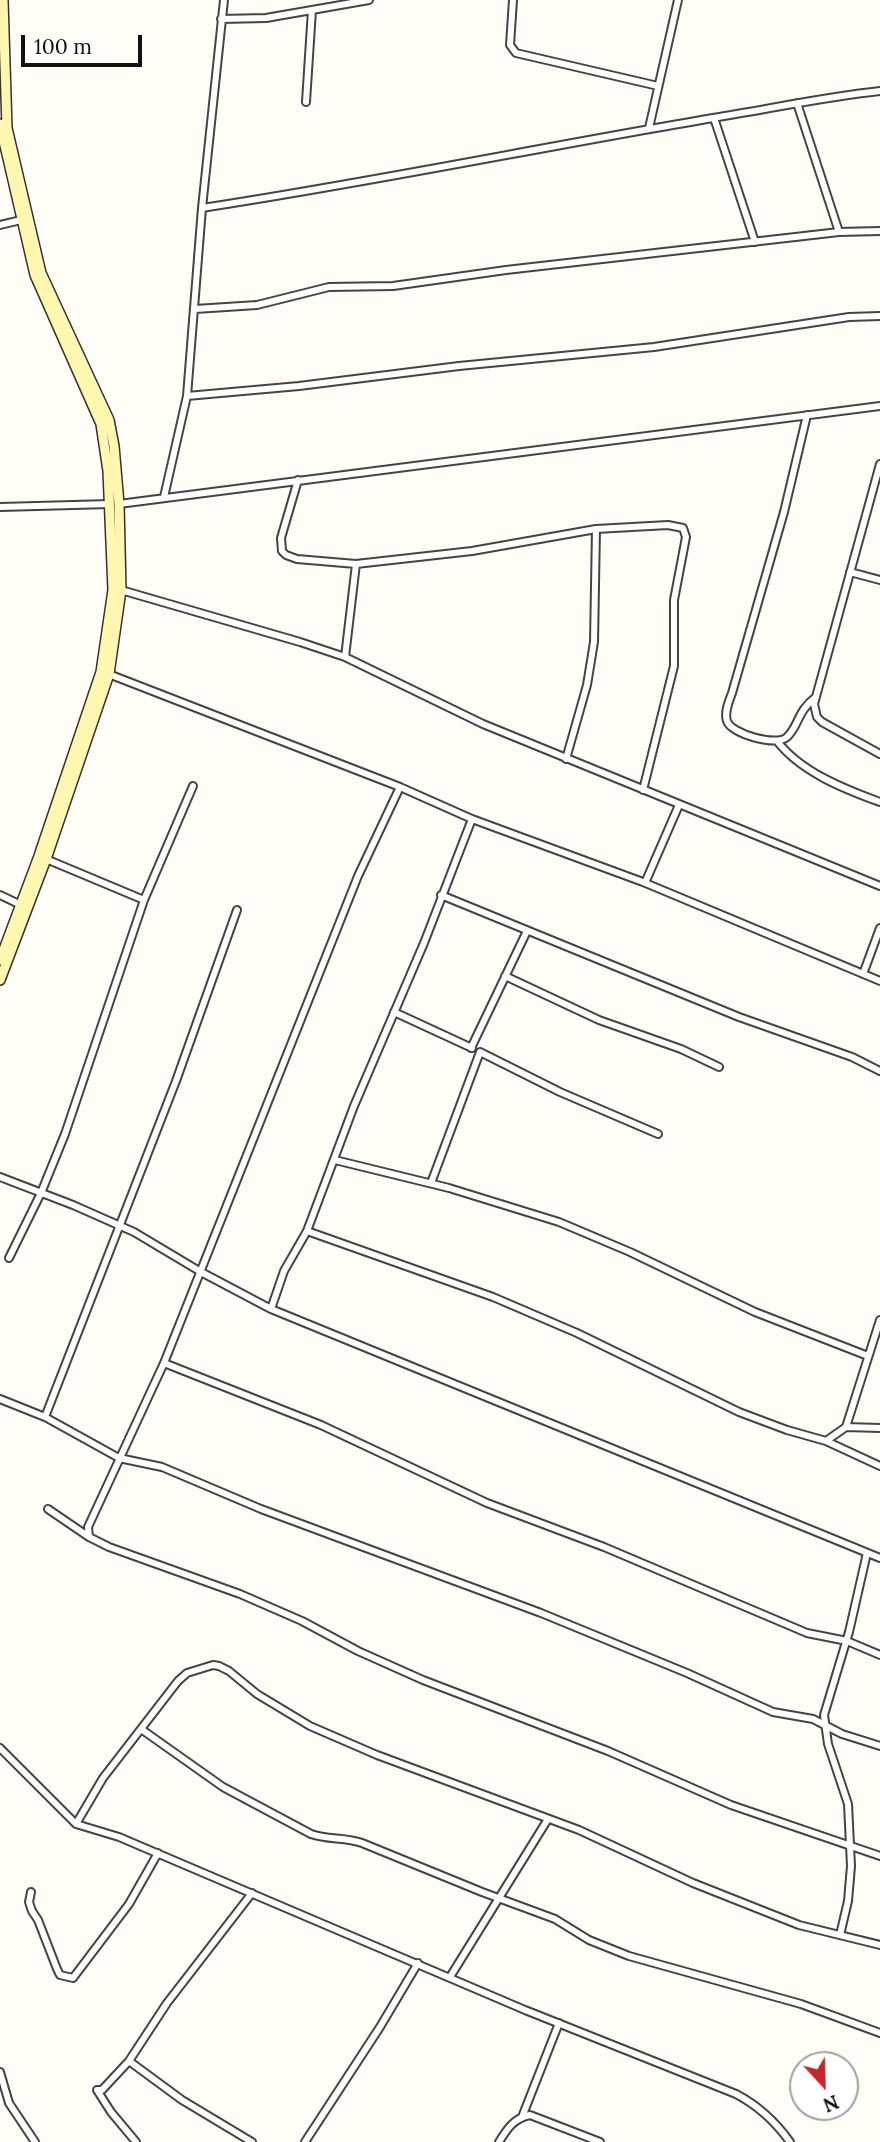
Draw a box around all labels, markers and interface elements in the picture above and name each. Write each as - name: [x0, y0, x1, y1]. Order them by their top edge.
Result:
- scale bar: [24, 21, 145, 65]
- text: 100 m: [34, 33, 92, 60]
- north arrow: [789, 2051, 859, 2121]
- text: N: [820, 2090, 842, 2117]

